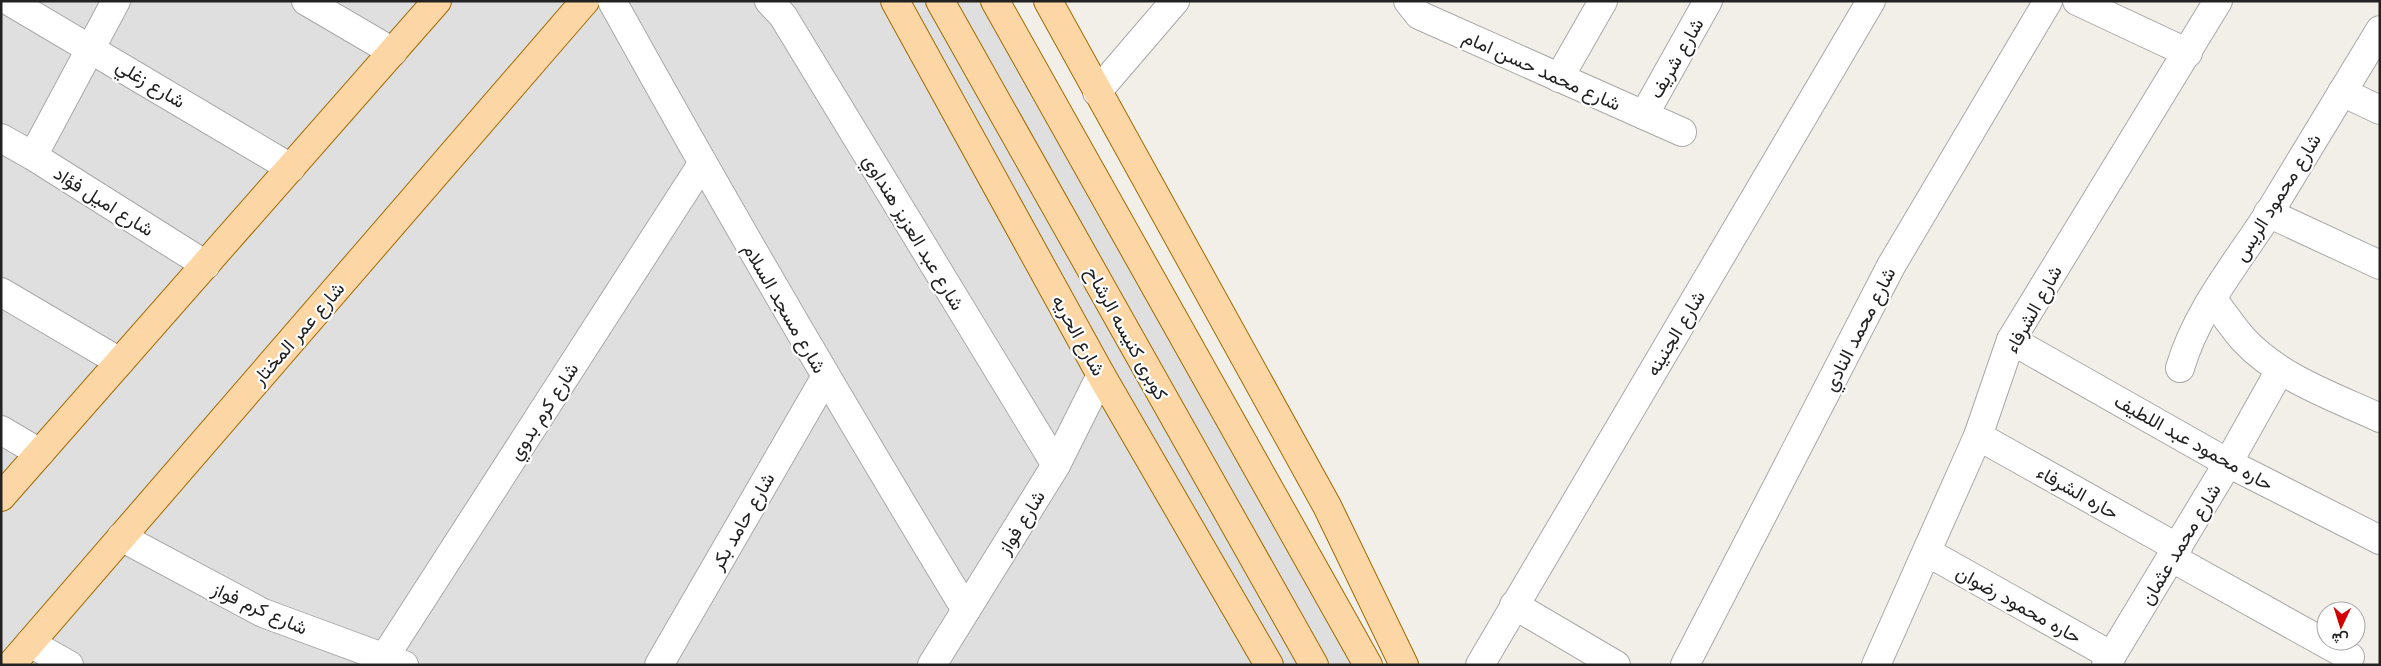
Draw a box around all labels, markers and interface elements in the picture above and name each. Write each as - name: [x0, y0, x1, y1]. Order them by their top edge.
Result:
- street label: شارع شريف: [1643, 13, 1710, 103]
- street label: شارع محمد حسن امام: [1459, 24, 1625, 117]
- street label: شارع زغلي: [110, 53, 190, 116]
- street label: شارع محمود الريس: [2228, 129, 2327, 266]
- street label: شارع عبد العزيز هنداوي: [855, 150, 970, 316]
- street label: شارع اميل فؤاد: [49, 161, 159, 242]
- street label: شارع مسجد السلام: [737, 239, 832, 378]
- street label: شارع الشرفاء: [1999, 261, 2068, 357]
- street label: كوبرى كنيسه الرشاح: [1079, 262, 1174, 405]
- street label: شارع محمد النادي: [1817, 263, 1904, 397]
- street label: شارع عمر المختار: [246, 277, 350, 391]
- street label: شارع الجنينه: [1640, 286, 1711, 381]
- street label: شارع الحريه: [1046, 290, 1111, 380]
- street label: شارع كرم بدوي: [503, 358, 587, 466]
- street label: حاره محمود عبد اللطيف: [2110, 388, 2278, 496]
- street label: حاره الشرفاء: [2033, 460, 2123, 524]
- street label: شارع حامد بكر: [704, 468, 780, 575]
- street label: شارع محمد عثمان: [2134, 479, 2227, 610]
- street label: شارع فواز: [991, 485, 1051, 560]
- street label: حاره محمود رضوان: [1952, 560, 2086, 648]
- street label: شارع كرم فواز: [207, 576, 311, 641]
- north arrow: [2316, 601, 2366, 651]
- text: ش: [2331, 629, 2349, 649]

